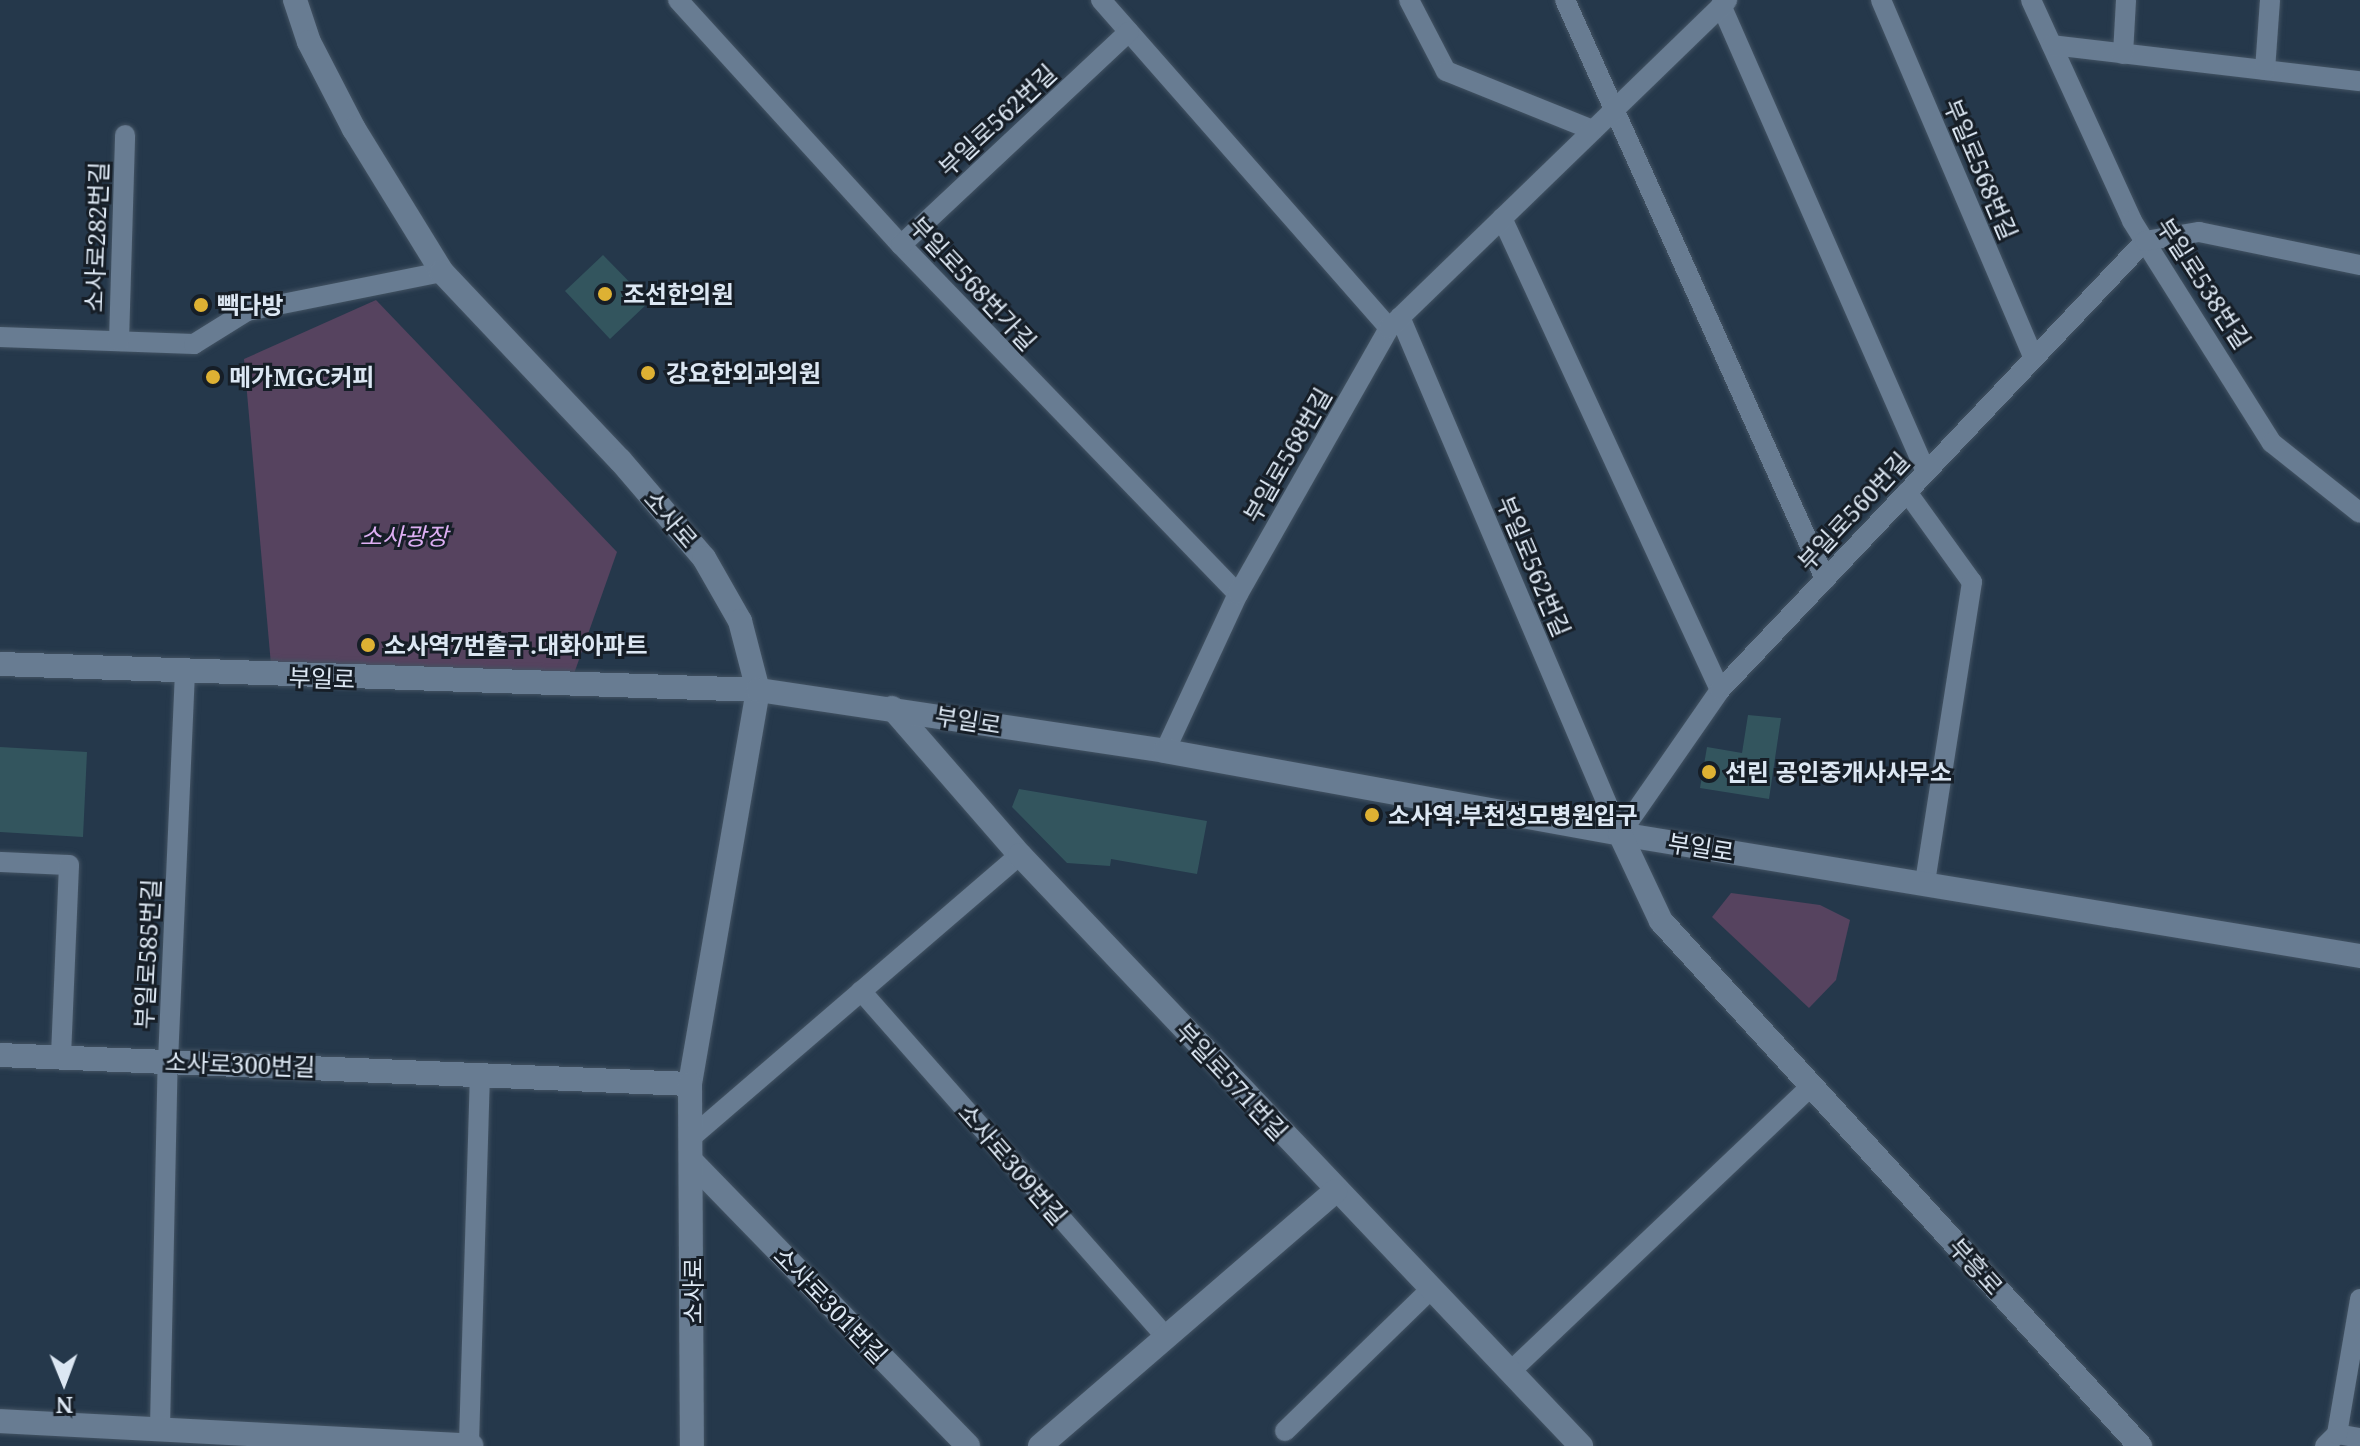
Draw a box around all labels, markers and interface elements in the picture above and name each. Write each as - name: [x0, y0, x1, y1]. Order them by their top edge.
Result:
- street label: 부일로562번길: [932, 58, 1062, 182]
- street label: 부일로568번길: [1938, 94, 2024, 244]
- street label: 소사로282번길: [79, 161, 113, 313]
- street label: 부일로568번가길: [904, 210, 1042, 356]
- street label: 부일로538번길: [2151, 212, 2257, 354]
- place label: 조선한의원: [623, 280, 733, 308]
- marker: 조선한의원: [594, 283, 616, 305]
- place label: 빽다방: [217, 291, 283, 319]
- marker: 빽다방: [192, 296, 210, 314]
- place label: 강요한외과의원: [666, 359, 821, 387]
- marker: 강요한외과의원: [637, 362, 659, 384]
- place label: 메가MGC커피: [229, 363, 375, 391]
- marker: 메가MGC커피: [204, 368, 222, 386]
- street label: 부일로568번길: [1237, 383, 1337, 527]
- street label: 부일로560번길: [1791, 446, 1915, 576]
- street label: 소사로: [638, 485, 704, 553]
- street label: 부일로562번길: [1491, 491, 1577, 641]
- park label: 소사광장: [360, 522, 448, 550]
- place label: 소사역7번출구.대화아파트: [384, 631, 647, 659]
- marker: 소사역7번출구.대화아파트: [359, 636, 377, 654]
- street label: 부일로: [288, 662, 356, 694]
- street label: 부일로: [933, 701, 1003, 739]
- place label: 선린 공인중개사사무소: [1725, 758, 1952, 786]
- marker: 선린 공인중개사사무소: [1700, 763, 1718, 781]
- place label: 소사역.부천성모병원입구: [1388, 801, 1638, 829]
- marker: 소사역.부천성모병원입구: [1363, 806, 1381, 824]
- street label: 부일로: [1666, 828, 1736, 866]
- street label: 부일로585번길: [129, 878, 165, 1030]
- street label: 부일로571번길: [1170, 1016, 1294, 1146]
- street label: 소사로300번길: [164, 1047, 316, 1081]
- street label: 소사로309번길: [953, 1098, 1073, 1230]
- street label: 부흥로: [1943, 1232, 2009, 1300]
- street label: 소사로301번길: [768, 1241, 894, 1369]
- street label: 소사로: [679, 1258, 707, 1324]
- north arrow: [24, 1342, 104, 1422]
- text: N: [55, 1391, 73, 1421]

